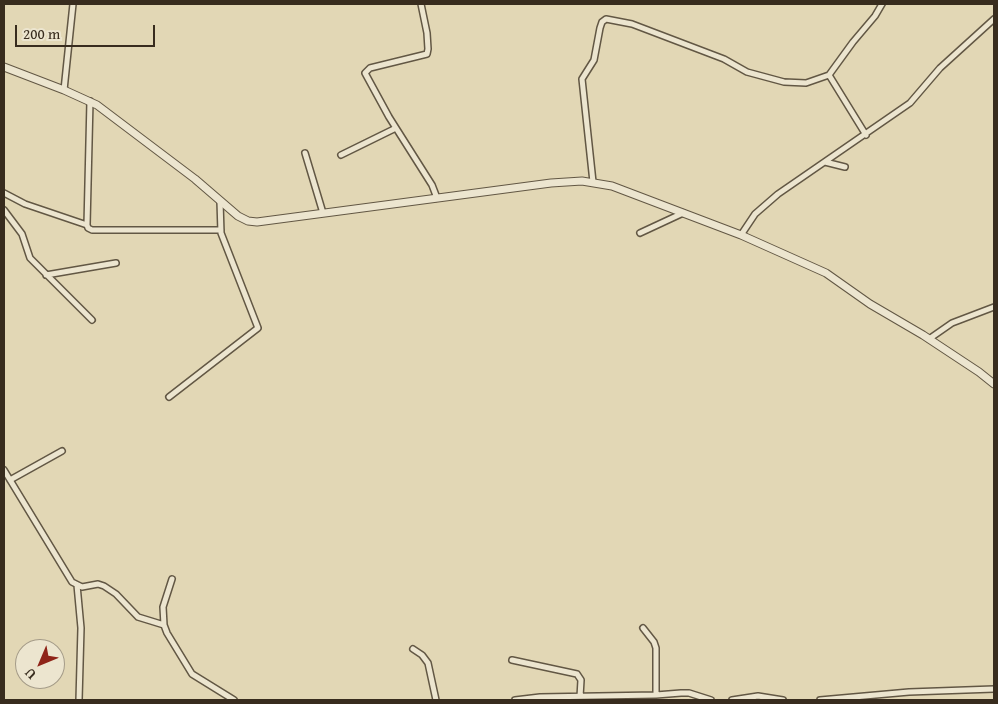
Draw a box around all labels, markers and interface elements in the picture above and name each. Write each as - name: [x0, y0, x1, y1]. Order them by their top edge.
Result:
- scale bar: [18, 15, 158, 47]
- text: 200 m: [23, 23, 60, 44]
- north arrow: [15, 639, 65, 689]
- text: U: [20, 663, 41, 684]

